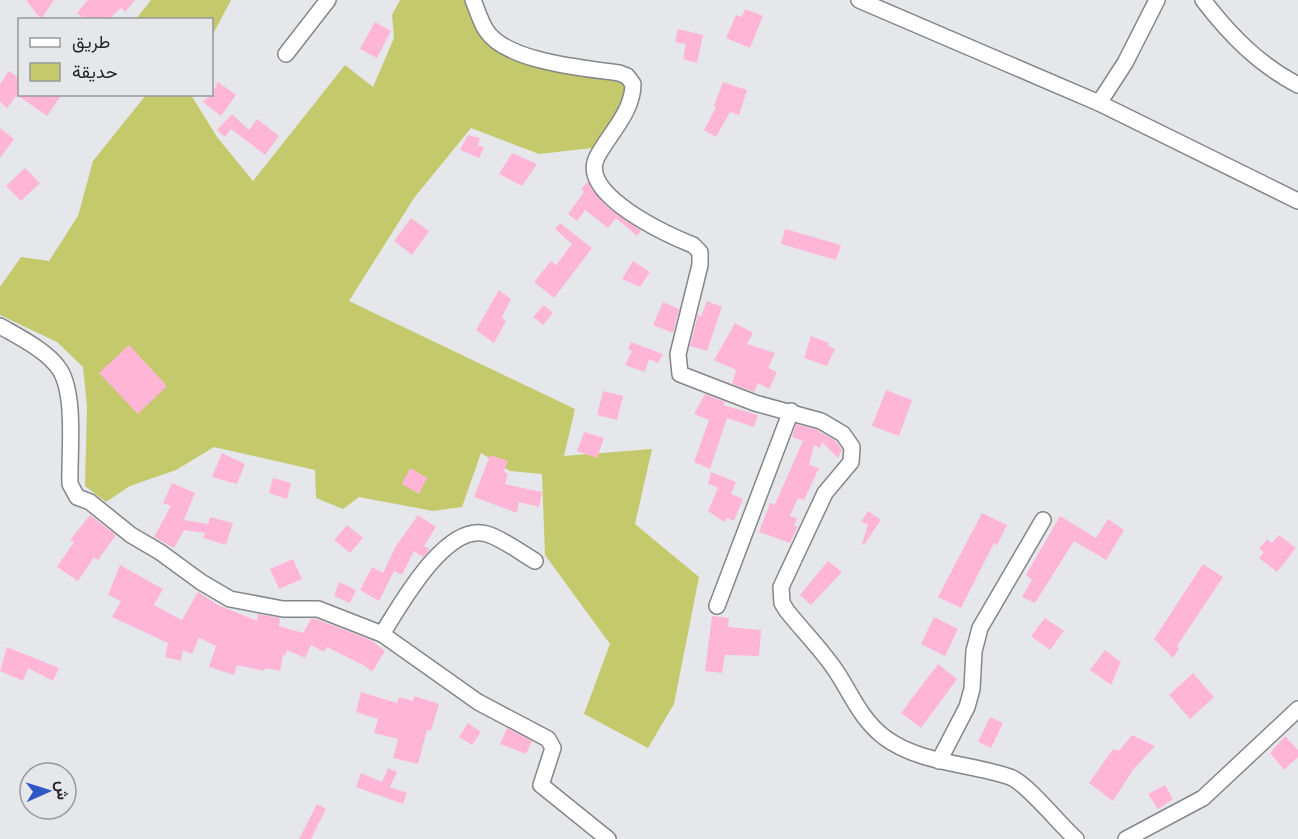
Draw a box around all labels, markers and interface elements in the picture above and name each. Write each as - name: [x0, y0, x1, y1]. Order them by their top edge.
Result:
- legend: [18, 18, 213, 96]
- text: طريق: [72, 29, 110, 54]
- text: حديقة: [72, 59, 118, 84]
- north arrow: [18, 761, 78, 821]
- text: ش: [51, 780, 74, 800]

